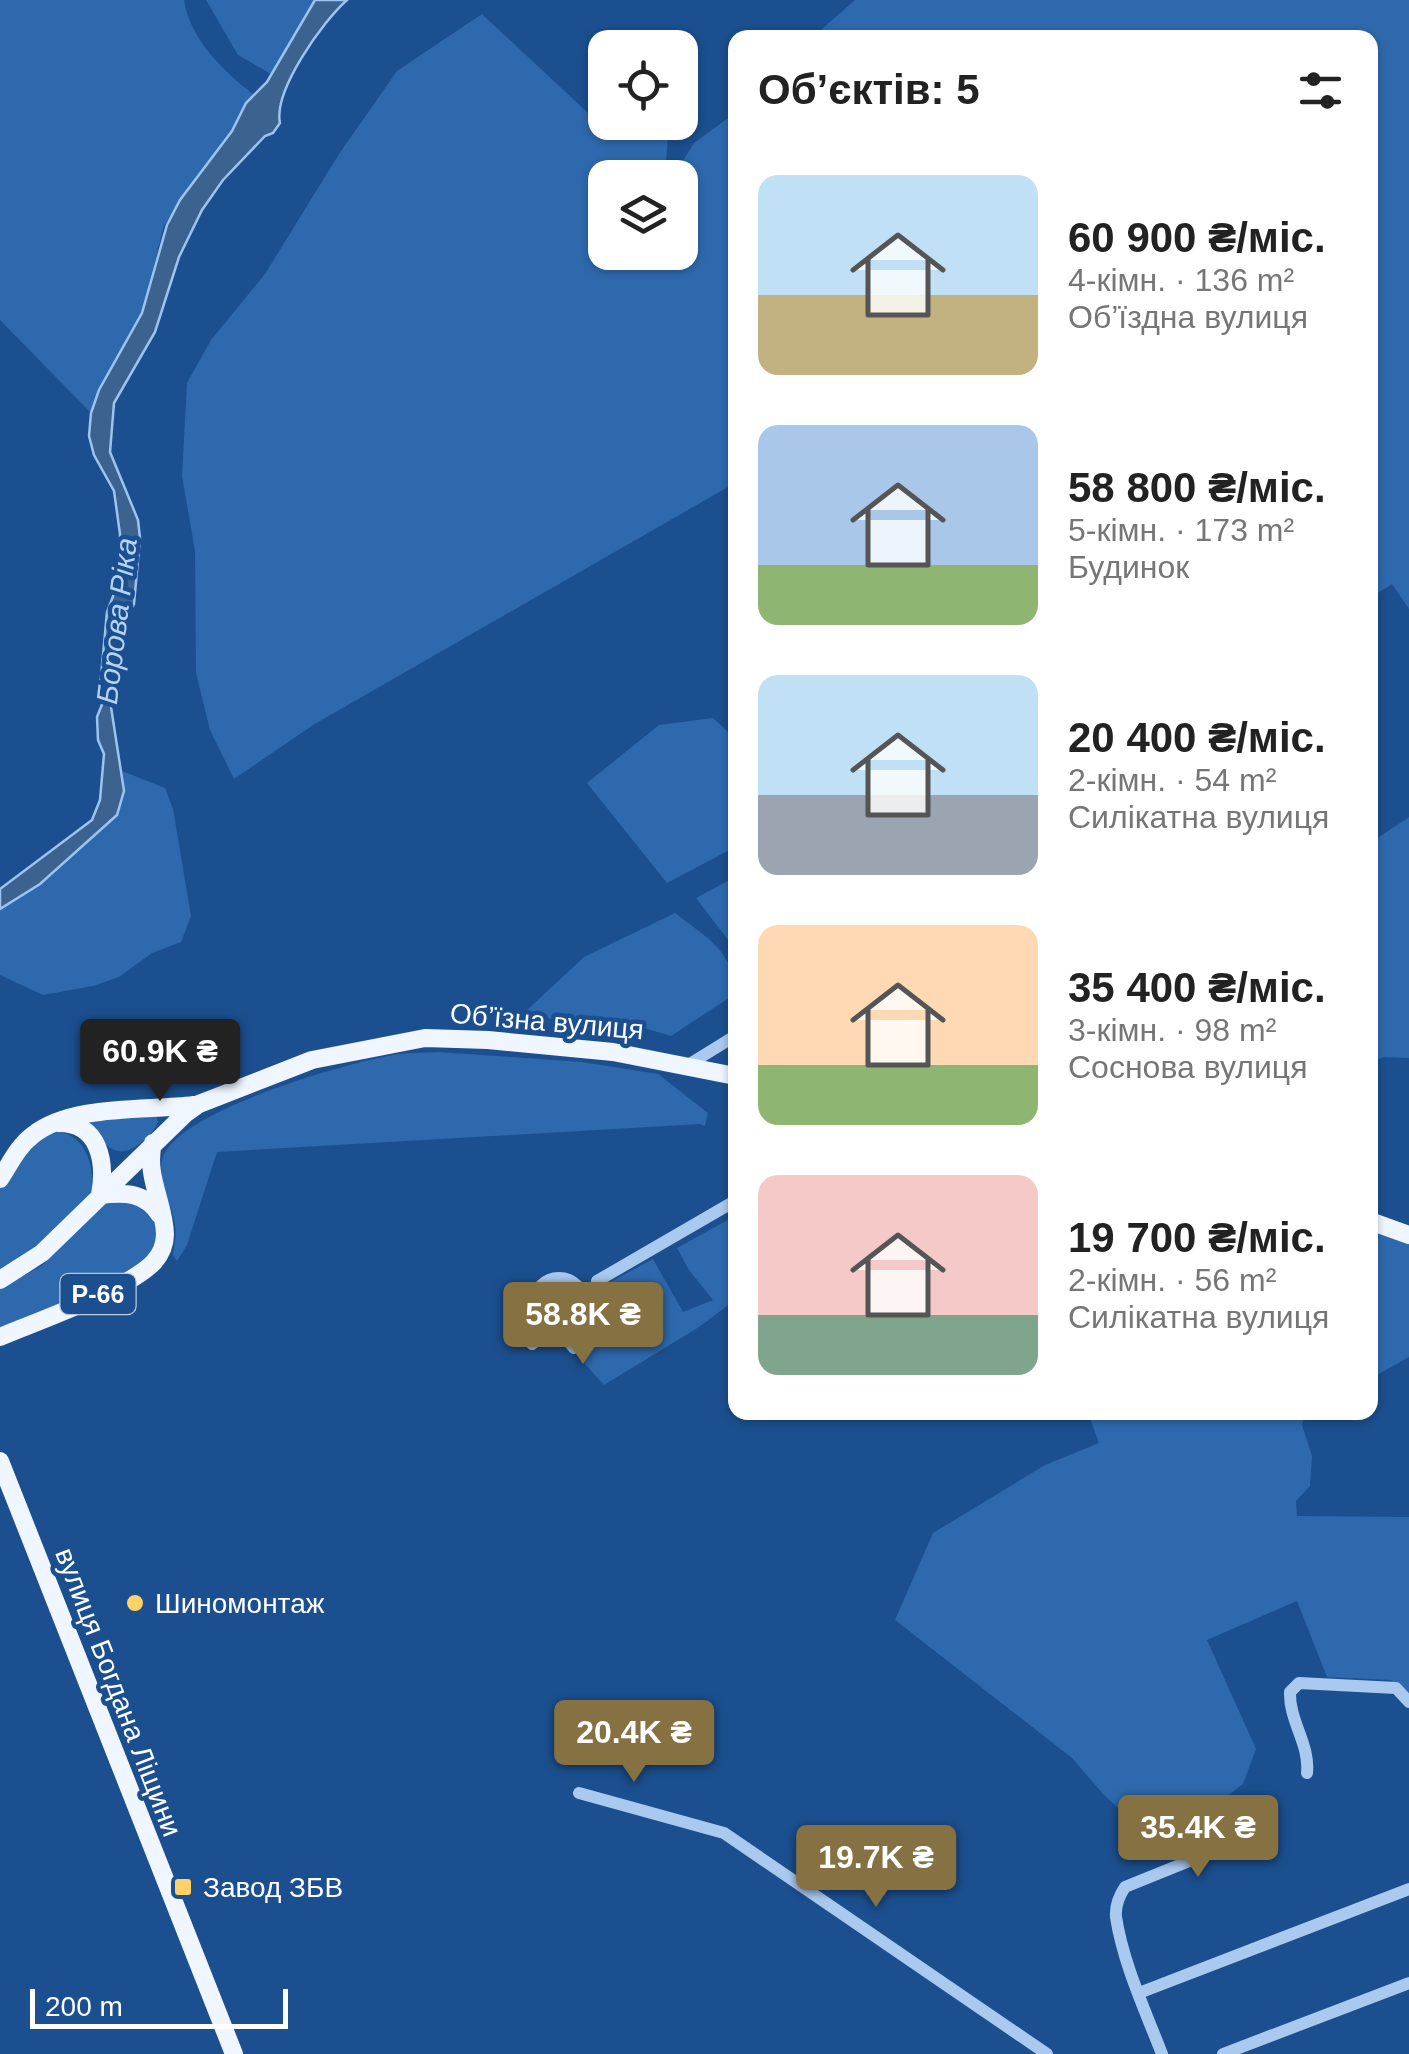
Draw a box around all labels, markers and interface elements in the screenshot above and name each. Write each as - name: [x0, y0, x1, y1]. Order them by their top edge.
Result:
- map controls: [588, 30, 698, 270]
- button: locate: [588, 30, 698, 140]
- icon: filters: [1293, 63, 1348, 118]
- text: Об’єктів: 5: [758, 66, 980, 113]
- button: layers: [588, 160, 698, 270]
- text: 60 900 ₴/міс.: [1068, 214, 1326, 261]
- icon: home: [838, 215, 958, 335]
- text: 4-кімн. · 136 m²: [1068, 262, 1294, 298]
- text: Об’їздна вулиця: [1068, 299, 1308, 335]
- text: 58 800 ₴/міс.: [1068, 464, 1326, 511]
- icon: home: [838, 465, 958, 585]
- text: 5-кімн. · 173 m²: [1068, 512, 1294, 548]
- water label: Борова Ріка: [90, 536, 143, 706]
- text: Будинок: [1068, 549, 1189, 585]
- text: 20 400 ₴/міс.: [1068, 714, 1326, 761]
- icon: home: [838, 715, 958, 835]
- text: 2-кімн. · 54 m²: [1068, 762, 1276, 798]
- text: Силікатна вулиця: [1068, 799, 1329, 835]
- text: 35 400 ₴/міс.: [1068, 964, 1326, 1011]
- icon: home: [838, 965, 958, 1085]
- street label: Об’їзна вулиця: [449, 998, 645, 1045]
- text: 3-кімн. · 98 m²: [1068, 1012, 1276, 1048]
- pin: 60.9K ₴: [68, 1019, 252, 1104]
- text: 60.9K ₴: [102, 1033, 218, 1069]
- text: Соснова вулиця: [1068, 1049, 1308, 1085]
- text: 19 700 ₴/міс.: [1068, 1214, 1326, 1261]
- icon: home: [838, 1215, 958, 1335]
- text: 2-кімн. · 56 m²: [1068, 1262, 1276, 1298]
- road number: Р-66: [61, 1274, 136, 1314]
- pin: 58.8K ₴: [491, 1282, 675, 1367]
- text: 58.8K ₴: [525, 1296, 641, 1332]
- text: Силікатна вулиця: [1068, 1299, 1329, 1335]
- street label: вулиця Богдана Ліщини: [49, 1544, 188, 1841]
- place label: Шиномонтаж: [155, 1588, 325, 1619]
- marker: Шиномонтаж: [124, 1592, 146, 1614]
- pin: 20.4K ₴: [542, 1700, 726, 1785]
- text: 20.4K ₴: [576, 1714, 692, 1750]
- pin: 35.4K ₴: [1106, 1795, 1290, 1880]
- text: 35.4K ₴: [1140, 1809, 1256, 1845]
- pin: 19.7K ₴: [784, 1825, 968, 1910]
- text: 19.7K ₴: [818, 1839, 934, 1875]
- place label: Завод ЗБВ: [203, 1872, 343, 1903]
- marker: Завод ЗБВ: [172, 1876, 194, 1898]
- scale bar: [30, 1984, 288, 2028]
- text: 200 m: [45, 1991, 123, 2022]

